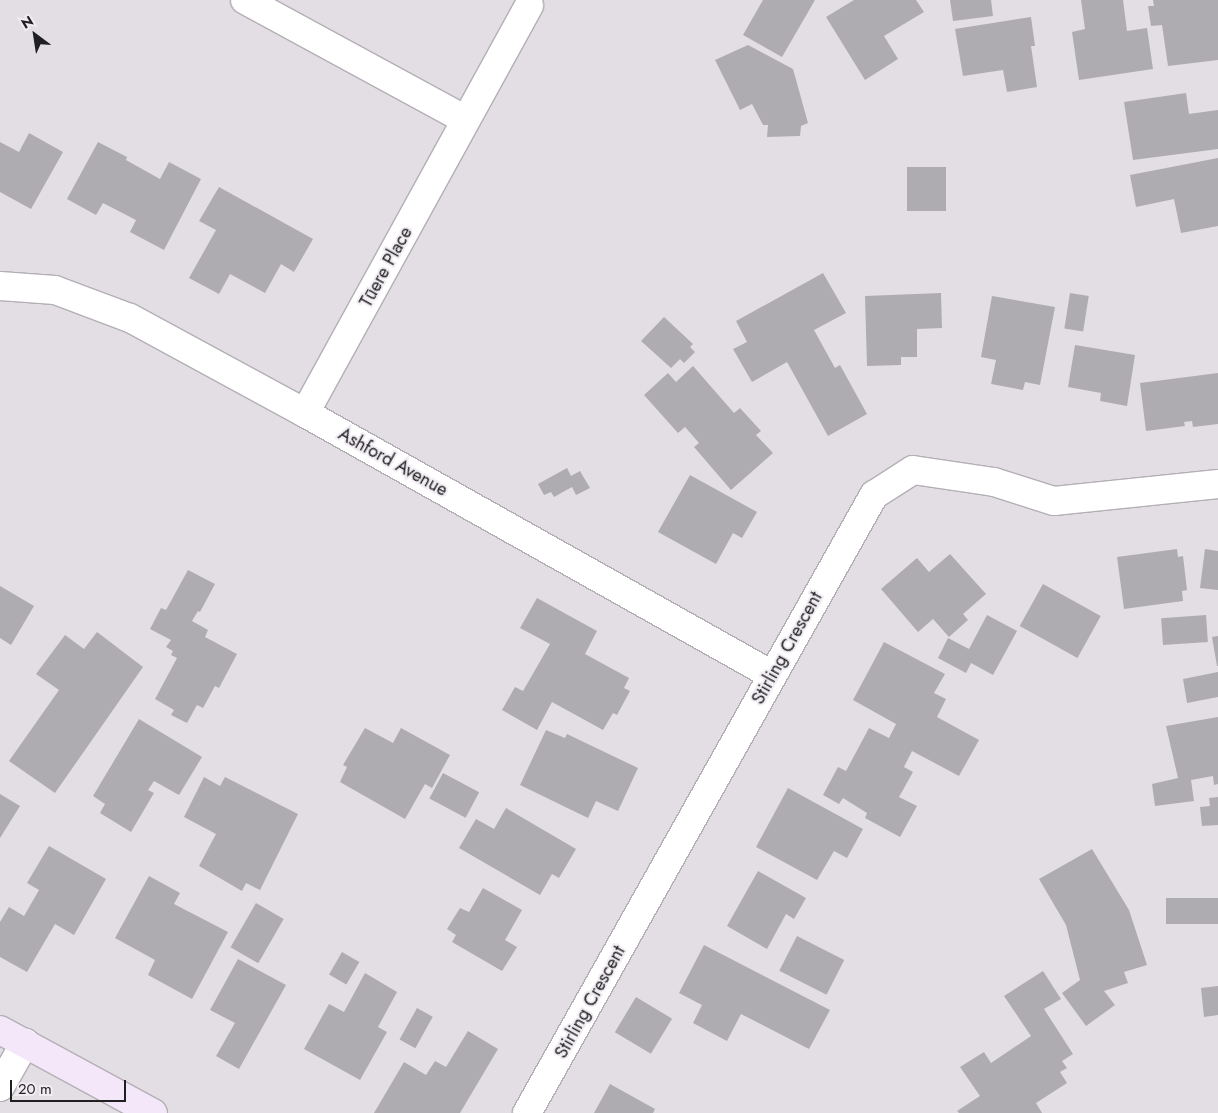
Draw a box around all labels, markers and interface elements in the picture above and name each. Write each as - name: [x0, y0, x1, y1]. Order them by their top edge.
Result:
- north arrow: [10, 10, 60, 60]
- text: N: [17, 11, 37, 34]
- street label: Tūere Place: [355, 223, 417, 311]
- street label: Ashford Avenue: [335, 423, 451, 501]
- street label: Stirling Crescent: [747, 588, 827, 708]
- street label: Stirling Crescent: [550, 942, 630, 1062]
- scale bar: [12, 1070, 129, 1102]
- text: 20 m: [18, 1078, 52, 1100]

